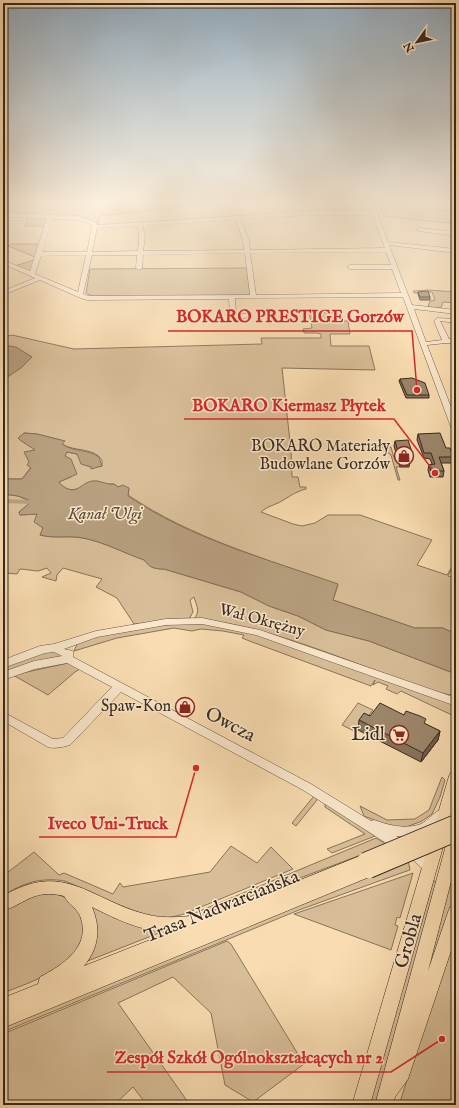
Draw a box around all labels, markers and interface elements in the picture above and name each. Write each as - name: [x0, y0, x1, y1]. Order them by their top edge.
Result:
- north arrow: [397, 22, 437, 62]
- text: N: [401, 39, 418, 56]
- callout: BOKARO PRESTIGE Gorzów: [168, 302, 412, 331]
- text: BOKARO PRESTIGE Gorzów: [176, 307, 405, 328]
- callout: BOKARO Kiermasz Płytek: [184, 390, 394, 419]
- text: BOKARO Kiermasz Płytek: [192, 396, 387, 417]
- place label: BOKARO Materiały Budowlane Gorzów: [251, 437, 390, 475]
- shop icon: BOKARO Materiały Budowlane Gorzów: [393, 445, 415, 467]
- water label: Kanał Ulgi: [67, 504, 143, 525]
- street label: Wał Okrężny: [217, 600, 307, 642]
- shop icon: Spaw-Kon: [174, 696, 196, 718]
- place label: Spaw-Kon: [101, 697, 171, 717]
- street label: Owcza: [201, 702, 260, 748]
- place label: Lidl: [351, 723, 386, 747]
- supermarket icon: Lidl: [388, 724, 410, 746]
- callout: Iveco Uni-Truck: [39, 808, 176, 837]
- text: Iveco Uni-Truck: [48, 814, 169, 835]
- street label: Trasa Nadwarciańska: [141, 865, 304, 949]
- street label: Grobla: [390, 910, 428, 971]
- callout: Zespół Szkół Ogólnokształcących nr 2: [107, 1043, 391, 1072]
- text: Zespół Szkół Ogólnokształcących nr 2: [115, 1048, 383, 1069]

